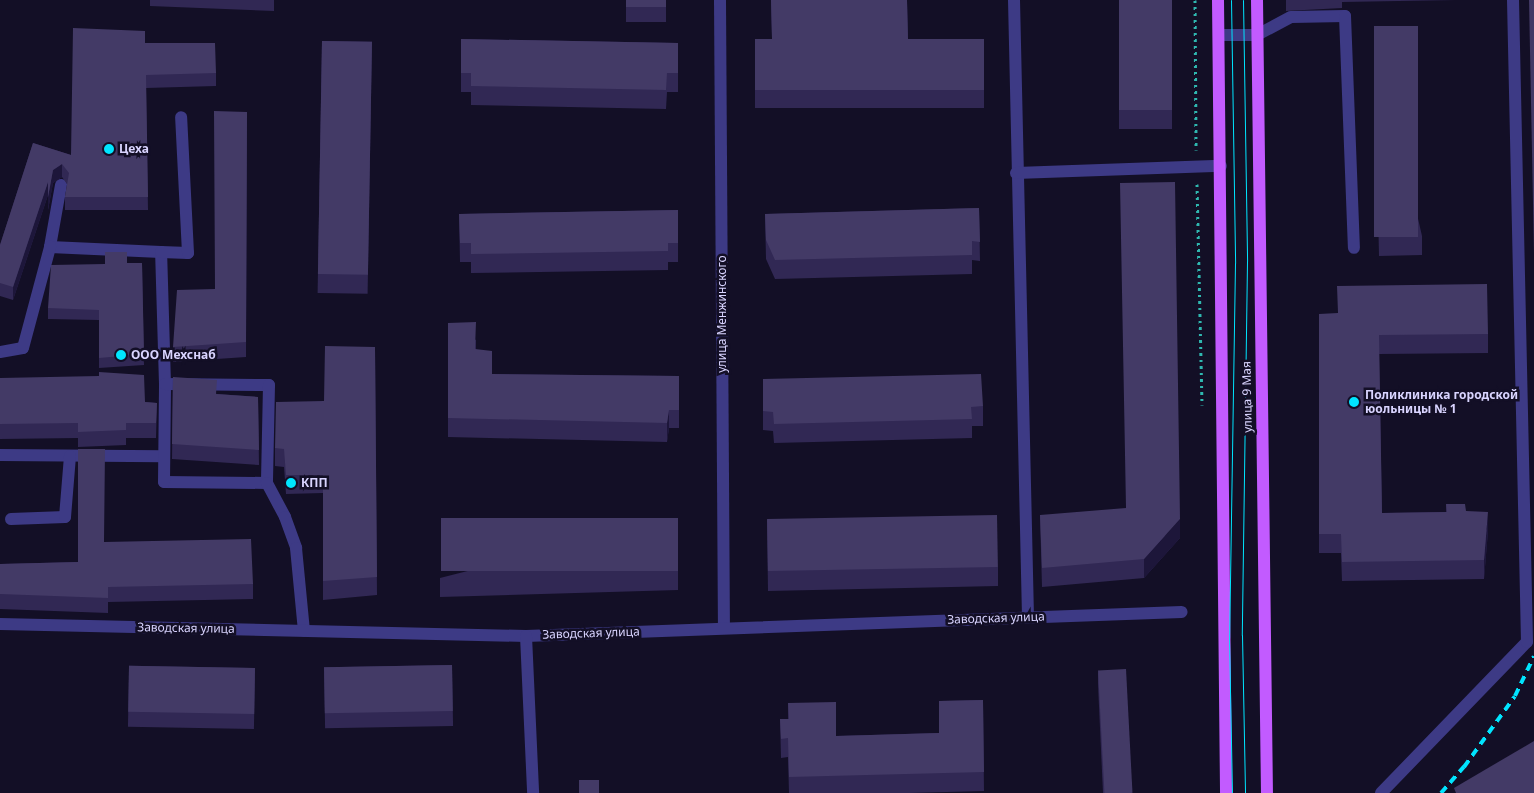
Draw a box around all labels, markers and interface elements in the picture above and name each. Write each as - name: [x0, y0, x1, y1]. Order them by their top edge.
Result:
- place label: Цеха: [119, 142, 149, 156]
- marker: Цеха: [103, 143, 115, 155]
- street label: улица Менжинского: [715, 255, 729, 373]
- place label: ООО Мехснаб: [131, 348, 216, 362]
- marker: ООО Мехснаб: [115, 349, 127, 361]
- street label: улица 9 Мая: [1239, 361, 1255, 433]
- place label: Поликлиника городской юольницы № 1: [1365, 388, 1518, 416]
- marker: Поликлиника городской юольницы № 1: [1347, 395, 1361, 409]
- place label: КПП: [301, 476, 328, 490]
- marker: КПП: [285, 477, 297, 489]
- street label: Заводская улица: [947, 609, 1045, 627]
- street label: Заводская улица: [137, 620, 235, 636]
- street label: Заводская улица: [542, 624, 640, 642]

